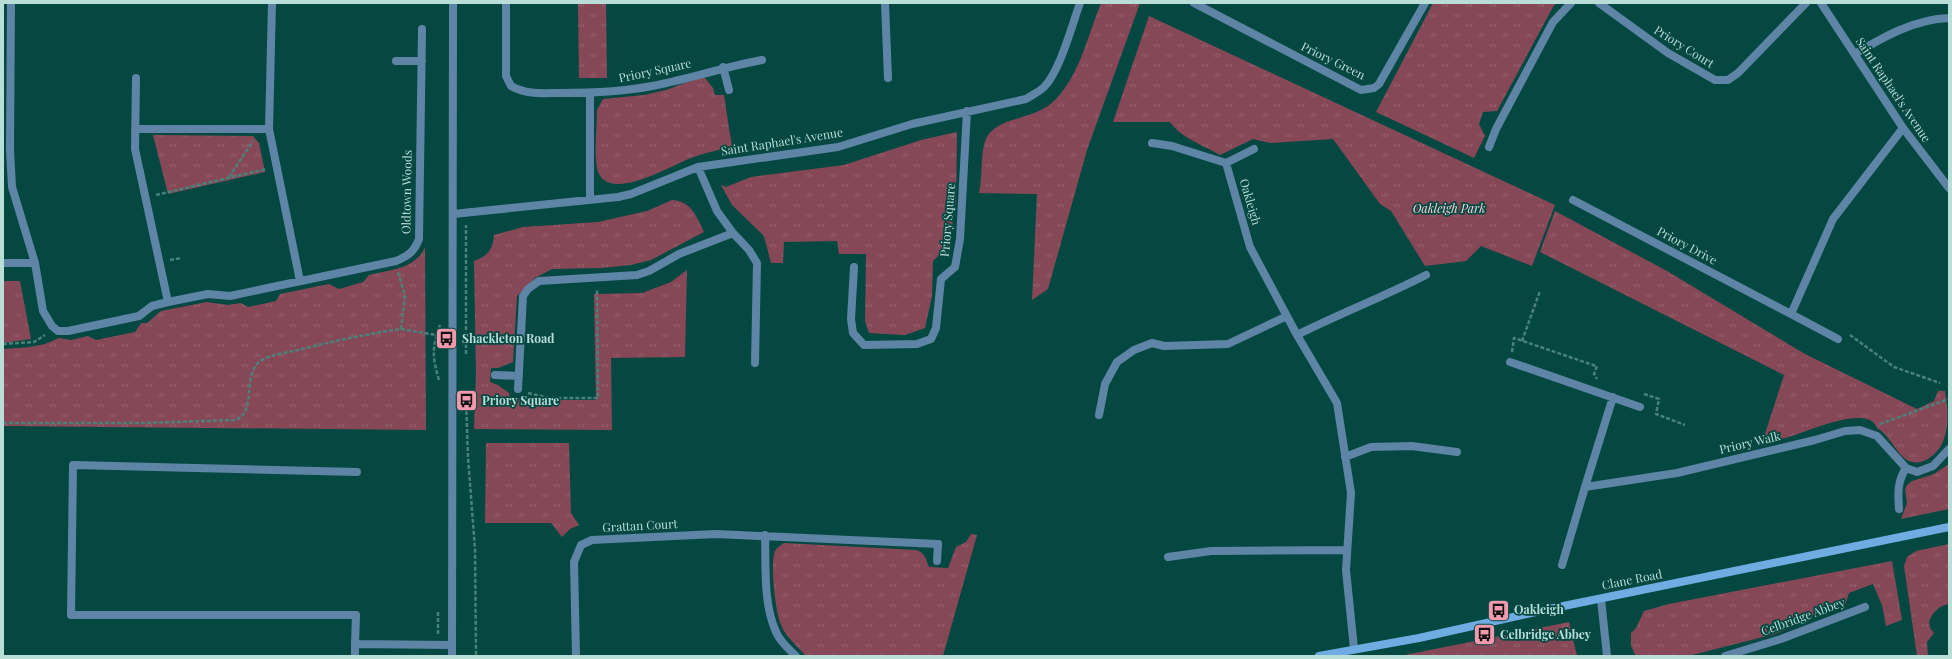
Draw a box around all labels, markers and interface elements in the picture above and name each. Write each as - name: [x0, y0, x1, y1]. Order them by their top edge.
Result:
- street label: Priory Court: [1651, 21, 1718, 71]
- street label: Saint Raphael's Avenue: [1853, 34, 1935, 145]
- street label: Priory Green: [1299, 38, 1368, 82]
- street label: Priory Square: [617, 55, 693, 86]
- street label: Saint Raphael's Avenue: [720, 123, 844, 159]
- street label: Oldtown Woods: [397, 150, 415, 234]
- street label: Oakleigh: [1237, 177, 1265, 227]
- street label: Priory Square: [936, 182, 958, 257]
- park label: Oakleigh Park: [1413, 200, 1485, 216]
- street label: Priory Drive: [1655, 223, 1720, 268]
- bus stop icon: Shackleton Road: [433, 326, 459, 352]
- place label: Shackleton Road: [462, 330, 554, 346]
- bus stop icon: Priory Square: [454, 388, 480, 414]
- place label: Priory Square: [482, 392, 559, 408]
- street label: Priory Walk: [1718, 427, 1782, 457]
- street label: Grattan Court: [602, 515, 679, 535]
- street label: Clane Road: [1600, 565, 1663, 593]
- street label: Celbridge Abbey: [1758, 593, 1847, 639]
- bus stop icon: Oakleigh: [1485, 597, 1511, 623]
- place label: Oakleigh: [1514, 601, 1564, 617]
- bus stop icon: Celbridge Abbey: [1471, 622, 1497, 648]
- place label: Celbridge Abbey: [1500, 626, 1592, 642]

